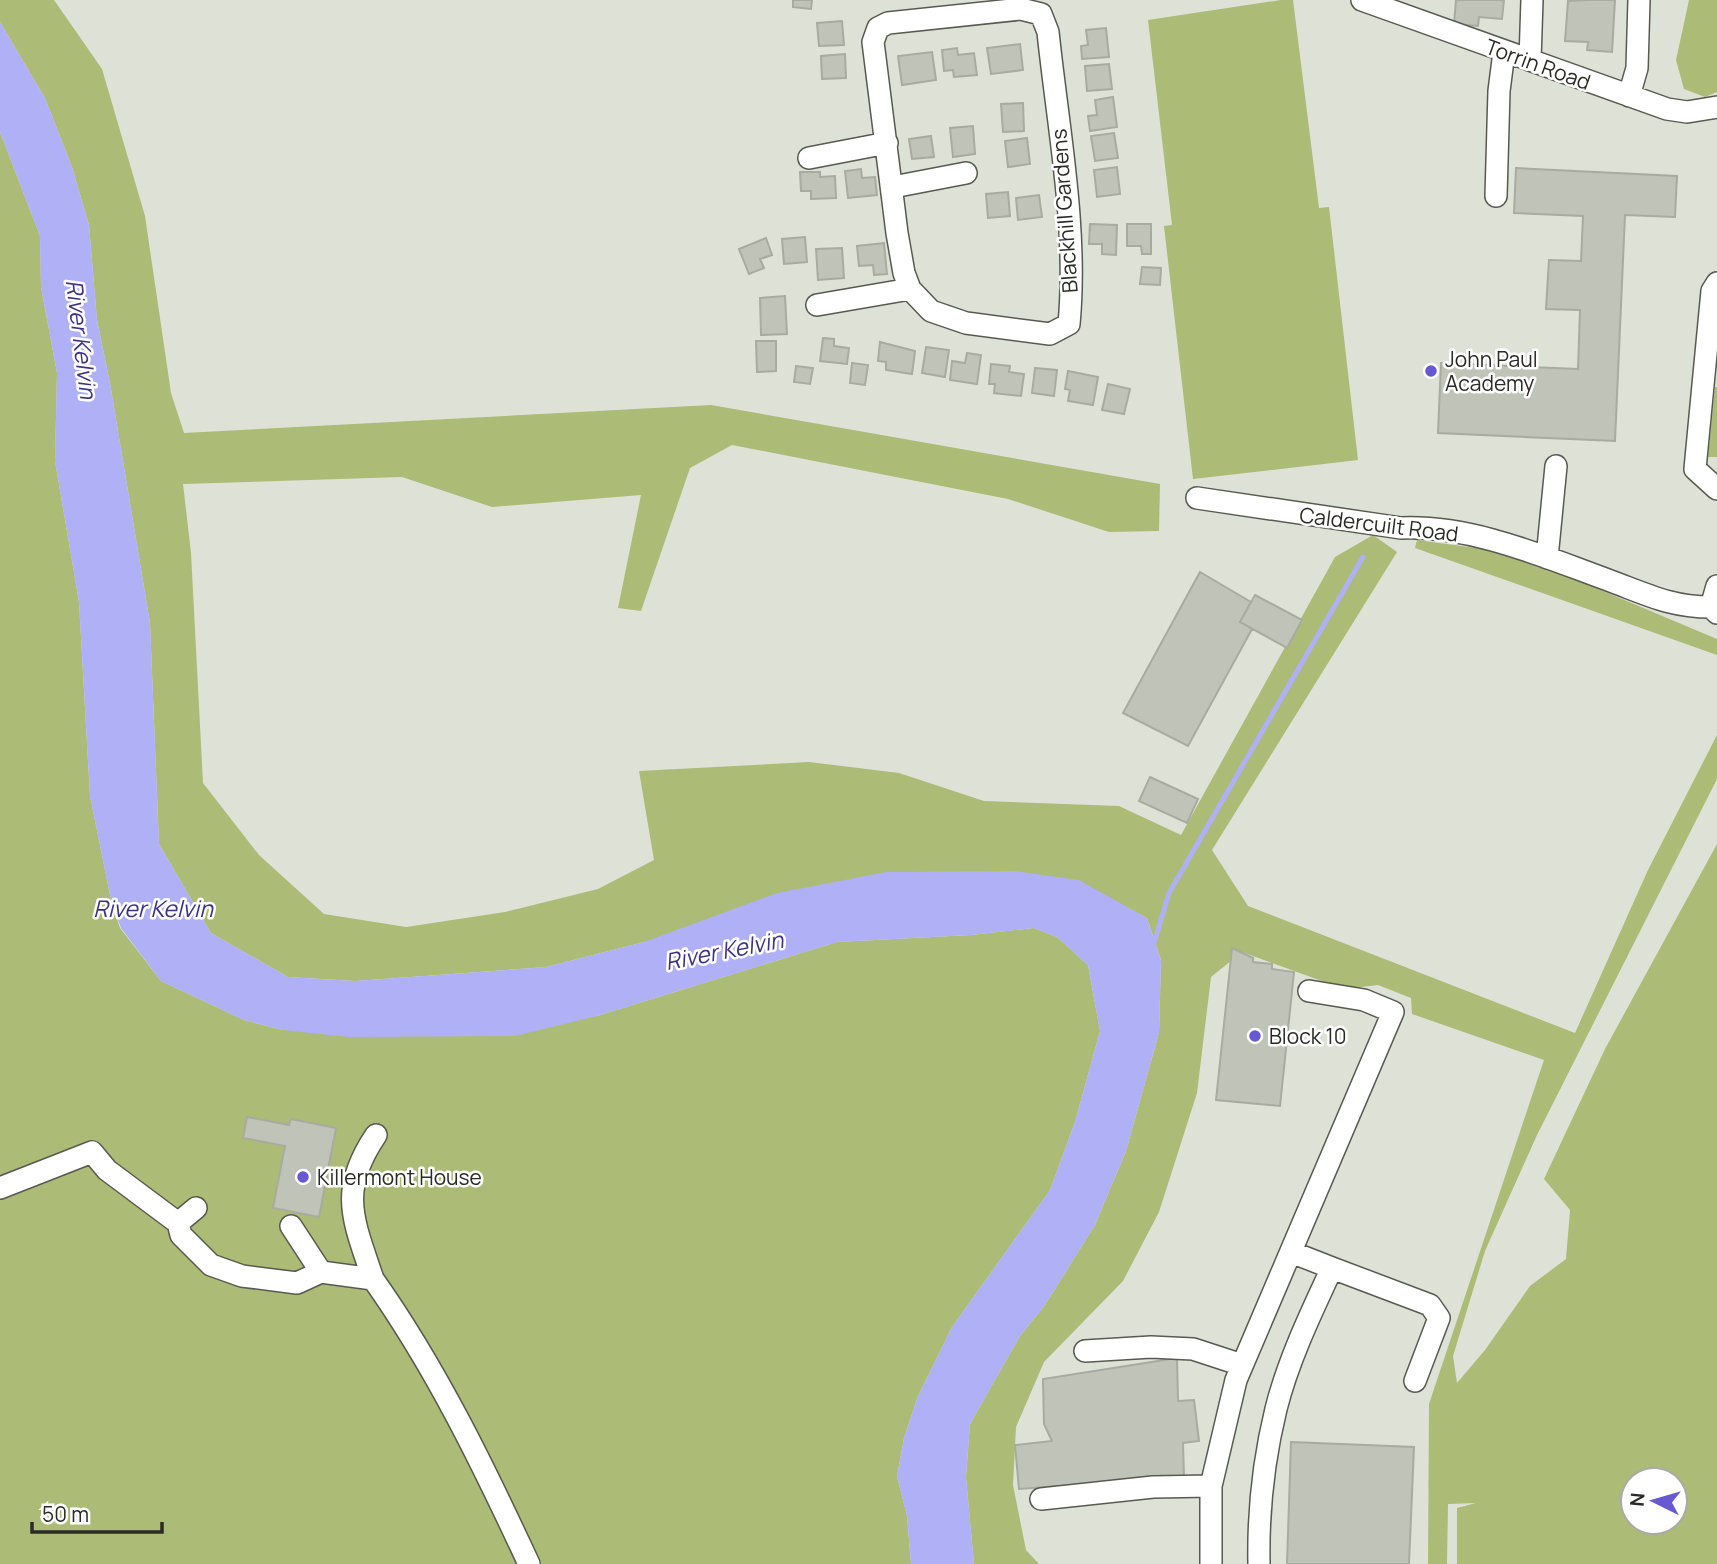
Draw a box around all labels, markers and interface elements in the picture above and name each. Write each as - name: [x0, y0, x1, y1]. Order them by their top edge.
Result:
- street label: Torrin Road: [1482, 32, 1594, 96]
- street label: Blackhill Gardens: [1044, 128, 1084, 294]
- water label: River Kelvin: [59, 278, 105, 402]
- place label: John Paul Academy: [1445, 345, 1538, 397]
- marker: John Paul Academy: [1423, 363, 1439, 379]
- street label: Caldercuilt Road: [1298, 500, 1460, 548]
- water label: River Kelvin: [93, 892, 214, 924]
- water label: River Kelvin: [662, 923, 787, 977]
- place label: Block 10: [1269, 1022, 1346, 1050]
- marker: Block 10: [1247, 1028, 1263, 1044]
- place label: Killermont House: [317, 1163, 482, 1191]
- marker: Killermont House: [295, 1169, 311, 1185]
- north arrow: [1619, 1466, 1689, 1536]
- scale bar: [32, 1490, 161, 1534]
- text: N: [1624, 1492, 1651, 1507]
- text: 50 m: [42, 1500, 89, 1528]

